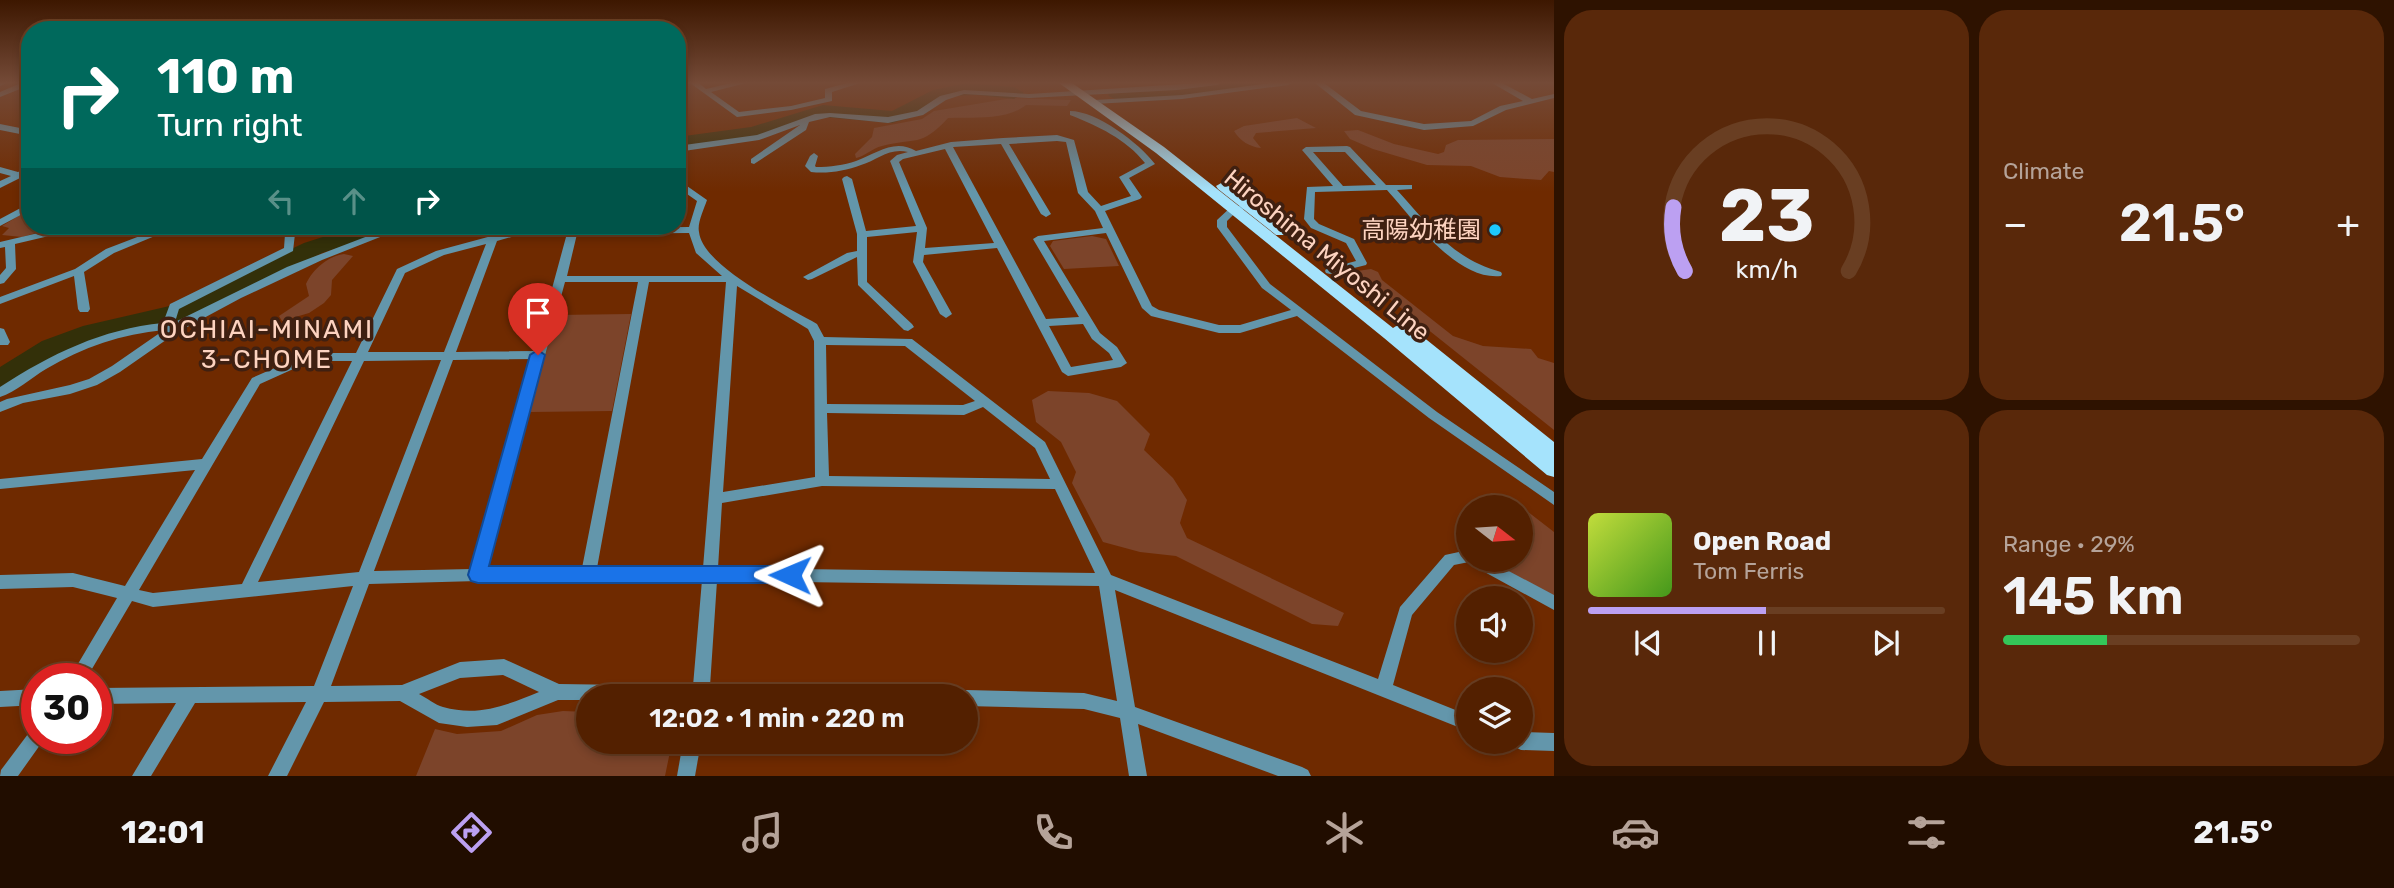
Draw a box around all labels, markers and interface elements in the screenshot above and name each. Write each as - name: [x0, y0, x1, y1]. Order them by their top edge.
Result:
- text: 110 m: [157, 47, 294, 105]
- icon: right: [42, 49, 133, 140]
- text: Turn right: [157, 106, 302, 144]
- text: Climate: [2003, 157, 2084, 185]
- street label: Hiroshima Miyoshi Line: [1219, 164, 1435, 346]
- text: 23: [1719, 173, 1814, 259]
- icon: left: [262, 182, 300, 220]
- icon: ahead: [335, 182, 373, 220]
- icon: right: [408, 182, 446, 220]
- text: 21.5°: [2119, 192, 2245, 254]
- text: −: [2003, 201, 2028, 247]
- text: +: [2336, 201, 2360, 247]
- place label: 高陽幼稚園: [1361, 216, 1481, 244]
- marker: 高陽幼稚園: [1487, 222, 1503, 238]
- text: km/h: [1735, 255, 1798, 284]
- pin: [508, 283, 568, 355]
- icon: arrive: [519, 294, 557, 332]
- district label: OCHIAI-MINAMI 3-CHOME: [160, 314, 374, 375]
- north arrow: [1456, 495, 1533, 572]
- map controls: [1456, 495, 1533, 754]
- text: Open Road: [1693, 526, 1831, 557]
- text: Range · 29%: [2003, 530, 2135, 558]
- position arrow: [753, 538, 827, 612]
- text: Tom Ferris: [1693, 557, 1804, 585]
- text: 145 km: [2003, 565, 2184, 627]
- button: sound: [1456, 586, 1533, 663]
- icon: previous: [1629, 624, 1667, 662]
- icon: pause: [1748, 624, 1786, 662]
- icon: next: [1867, 624, 1905, 662]
- speed limit sign: 30: [21, 663, 112, 754]
- button: layers: [1456, 677, 1533, 754]
- text: 12:02 · 1 min · 220 m: [649, 703, 905, 734]
- icon: directions: [447, 808, 496, 857]
- icon: music: [738, 808, 787, 857]
- icon: phone: [1029, 808, 1078, 857]
- icon: climate: [1320, 808, 1369, 857]
- icon: car: [1611, 808, 1660, 857]
- icon: filters: [1902, 808, 1951, 857]
- text: 12:01: [121, 813, 205, 851]
- text: 21.5°: [2193, 813, 2273, 851]

